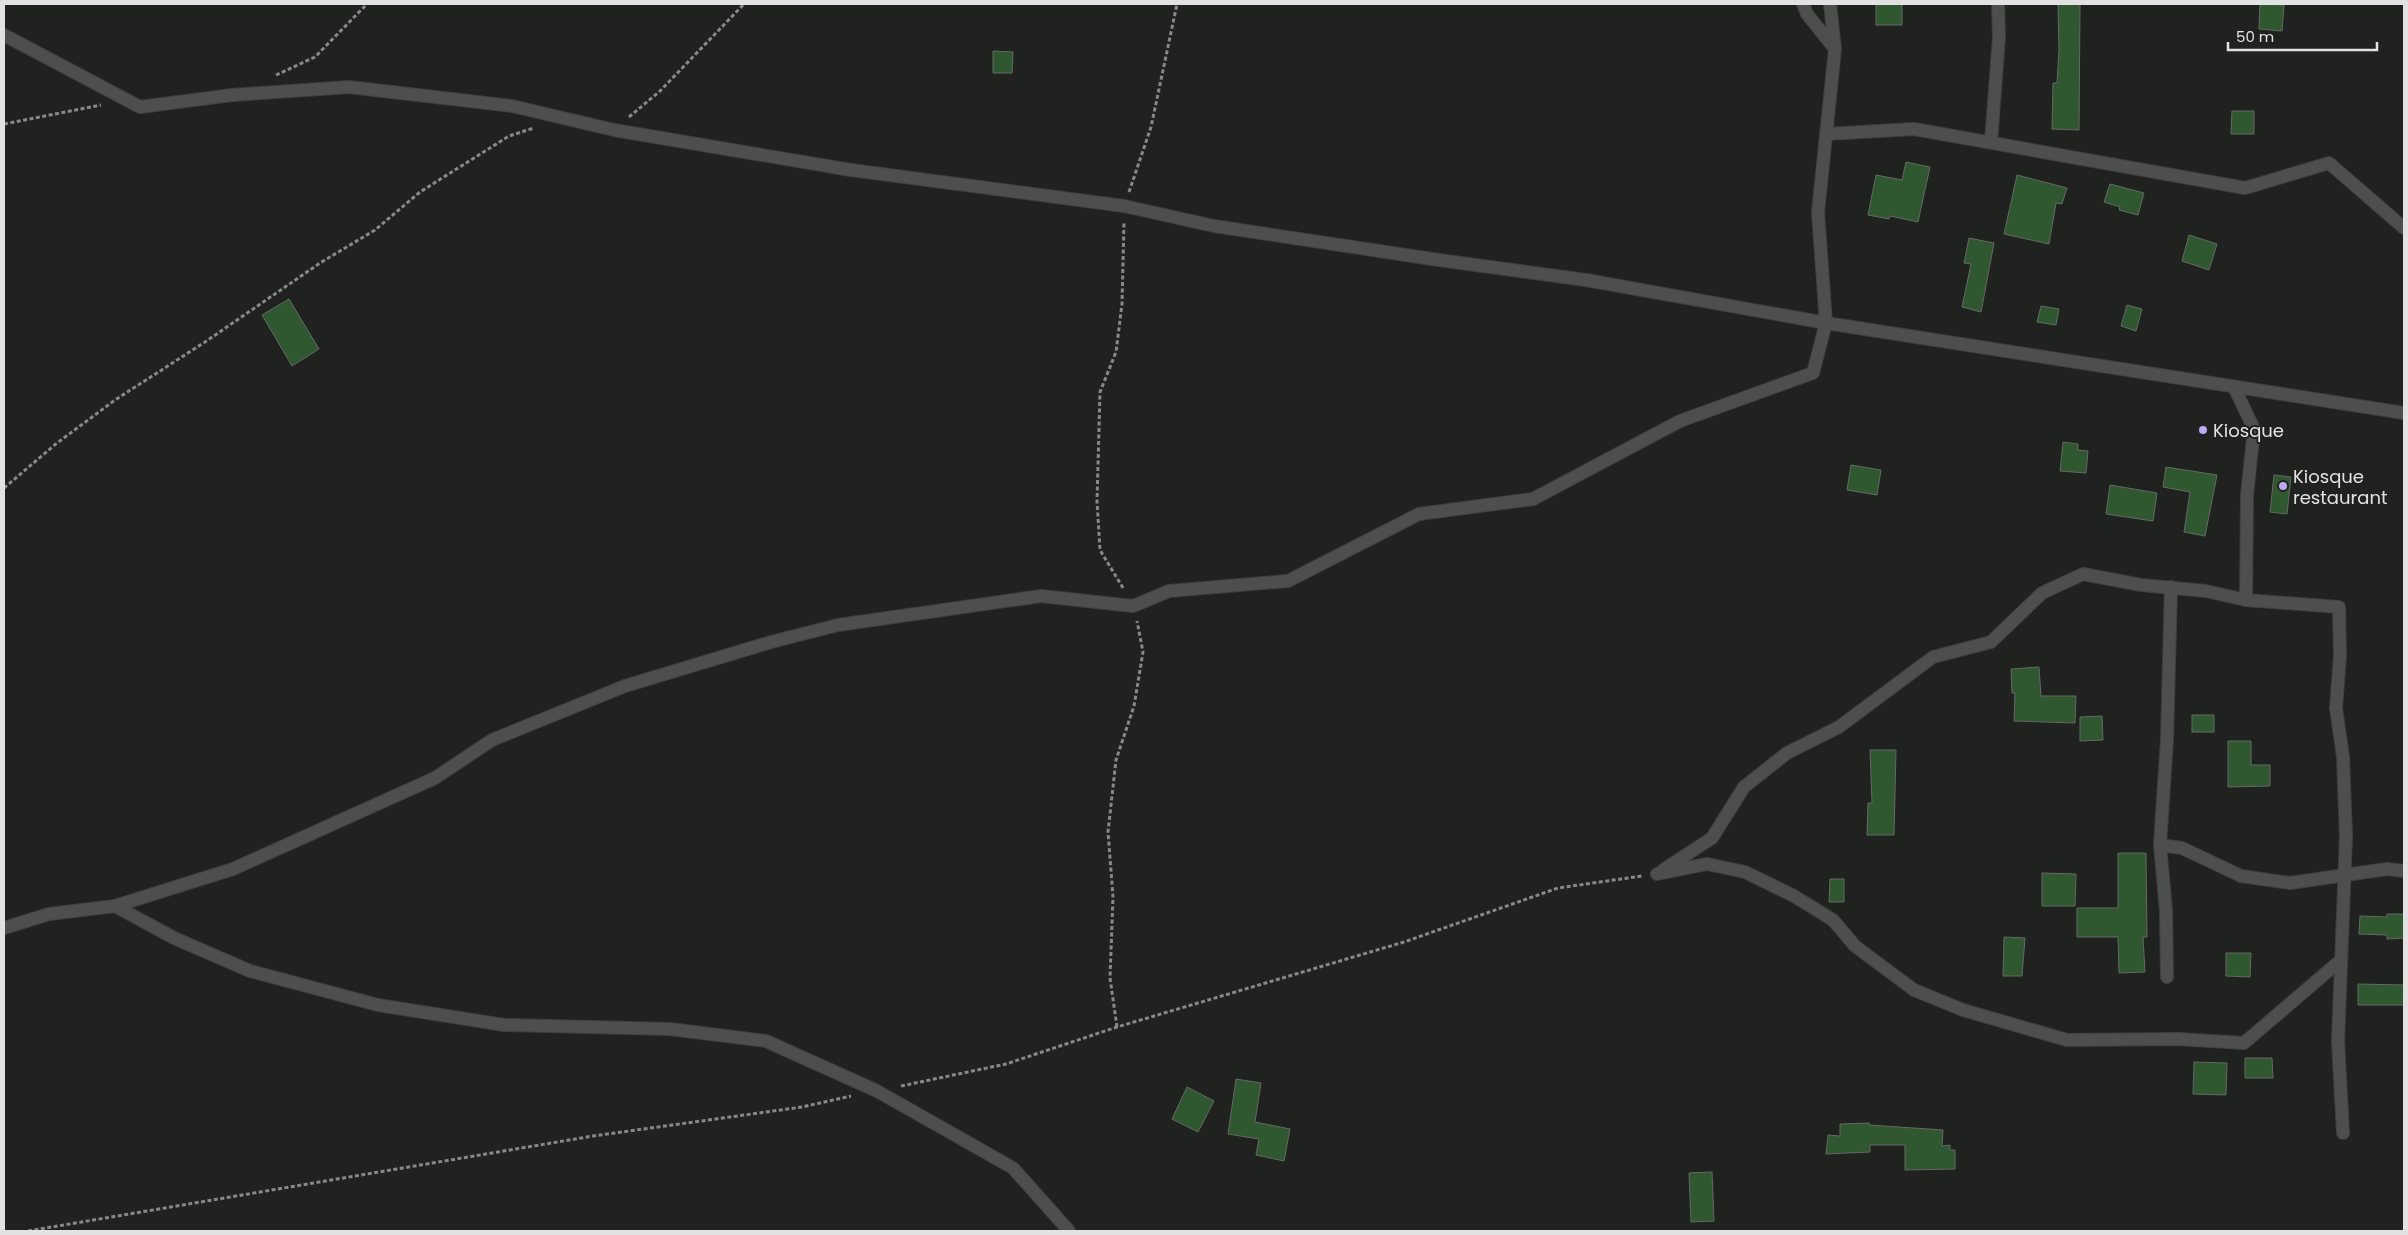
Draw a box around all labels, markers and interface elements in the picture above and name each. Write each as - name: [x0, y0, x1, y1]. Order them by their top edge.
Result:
- scale bar: [2228, 20, 2377, 52]
- text: 50 m: [2236, 26, 2274, 47]
- place label: Kiosque: [2213, 418, 2284, 443]
- marker: Kiosque: [2197, 424, 2209, 436]
- place label: Kiosque restaurant: [2293, 464, 2387, 510]
- marker: Kiosque restaurant: [2277, 480, 2289, 492]

